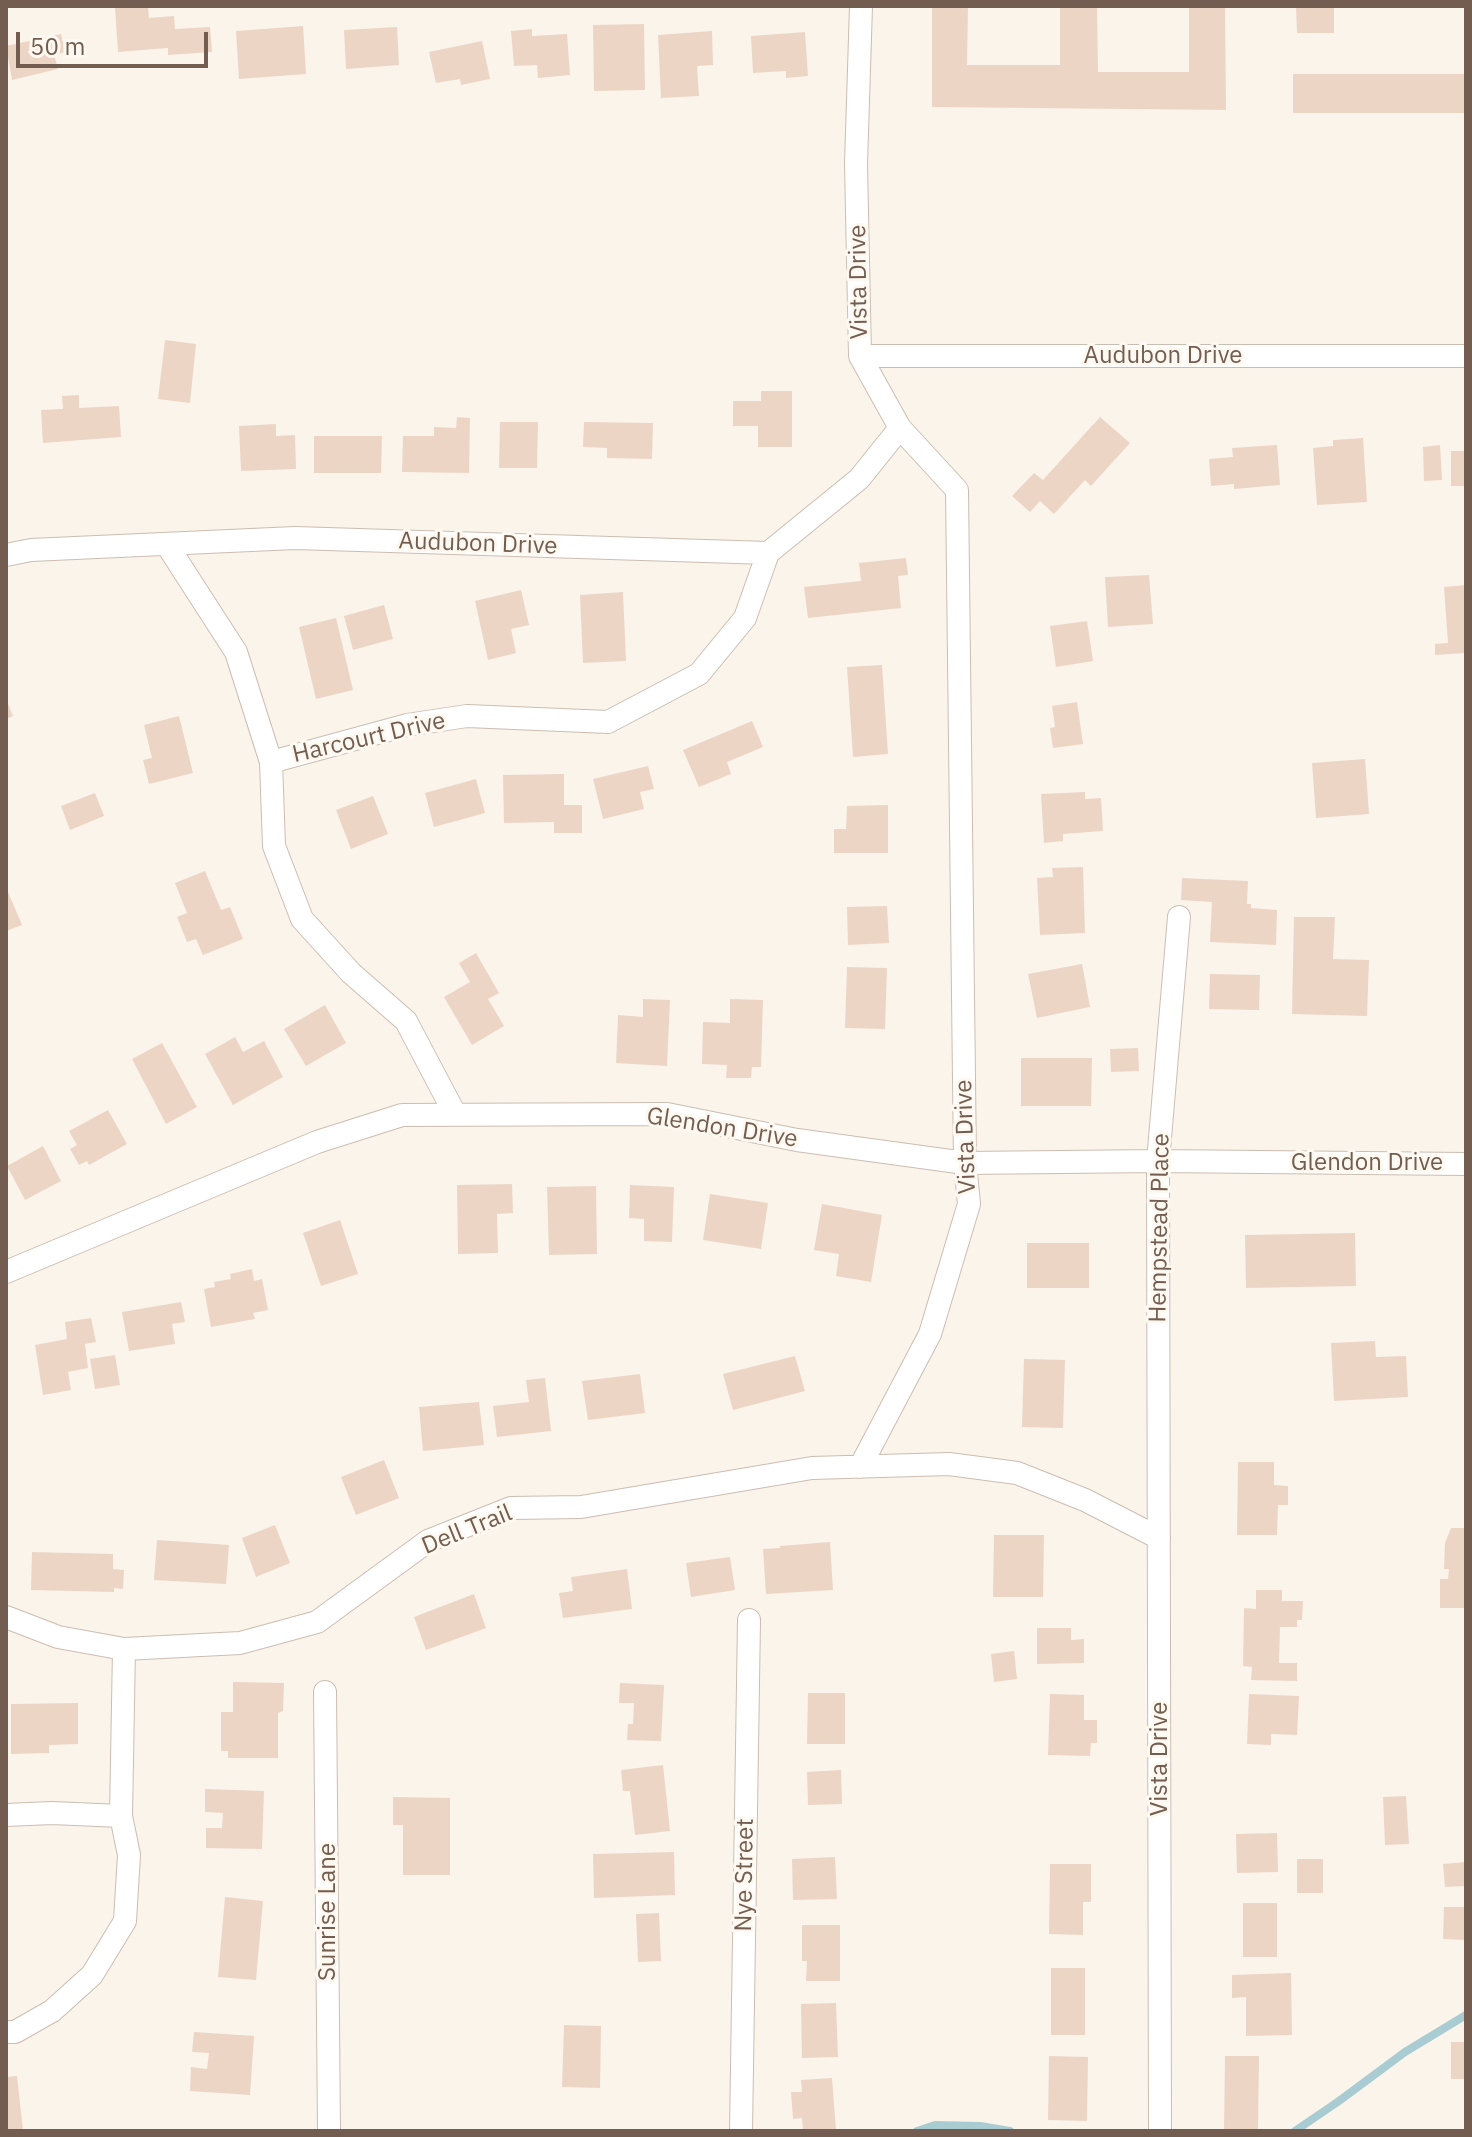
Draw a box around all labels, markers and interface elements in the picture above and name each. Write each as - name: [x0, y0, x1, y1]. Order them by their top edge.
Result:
- scale bar: [20, 16, 212, 66]
- text: 50 m: [30, 30, 85, 62]
- street label: Vista Drive: [844, 224, 874, 340]
- street label: Audubon Drive: [1084, 342, 1242, 370]
- street label: Audubon Drive: [398, 527, 558, 561]
- street label: Harcourt Drive: [290, 706, 448, 770]
- street label: Vista Drive: [950, 1079, 982, 1195]
- street label: Glendon Drive: [644, 1102, 800, 1154]
- street label: Hempstead Place: [1144, 1133, 1176, 1323]
- street label: Glendon Drive: [1291, 1149, 1443, 1177]
- street label: Dell Trail: [418, 1499, 516, 1561]
- street label: Vista Drive: [1146, 1702, 1174, 1816]
- street label: Nye Street: [730, 1818, 760, 1932]
- street label: Sunrise Lane: [314, 1843, 342, 1981]

